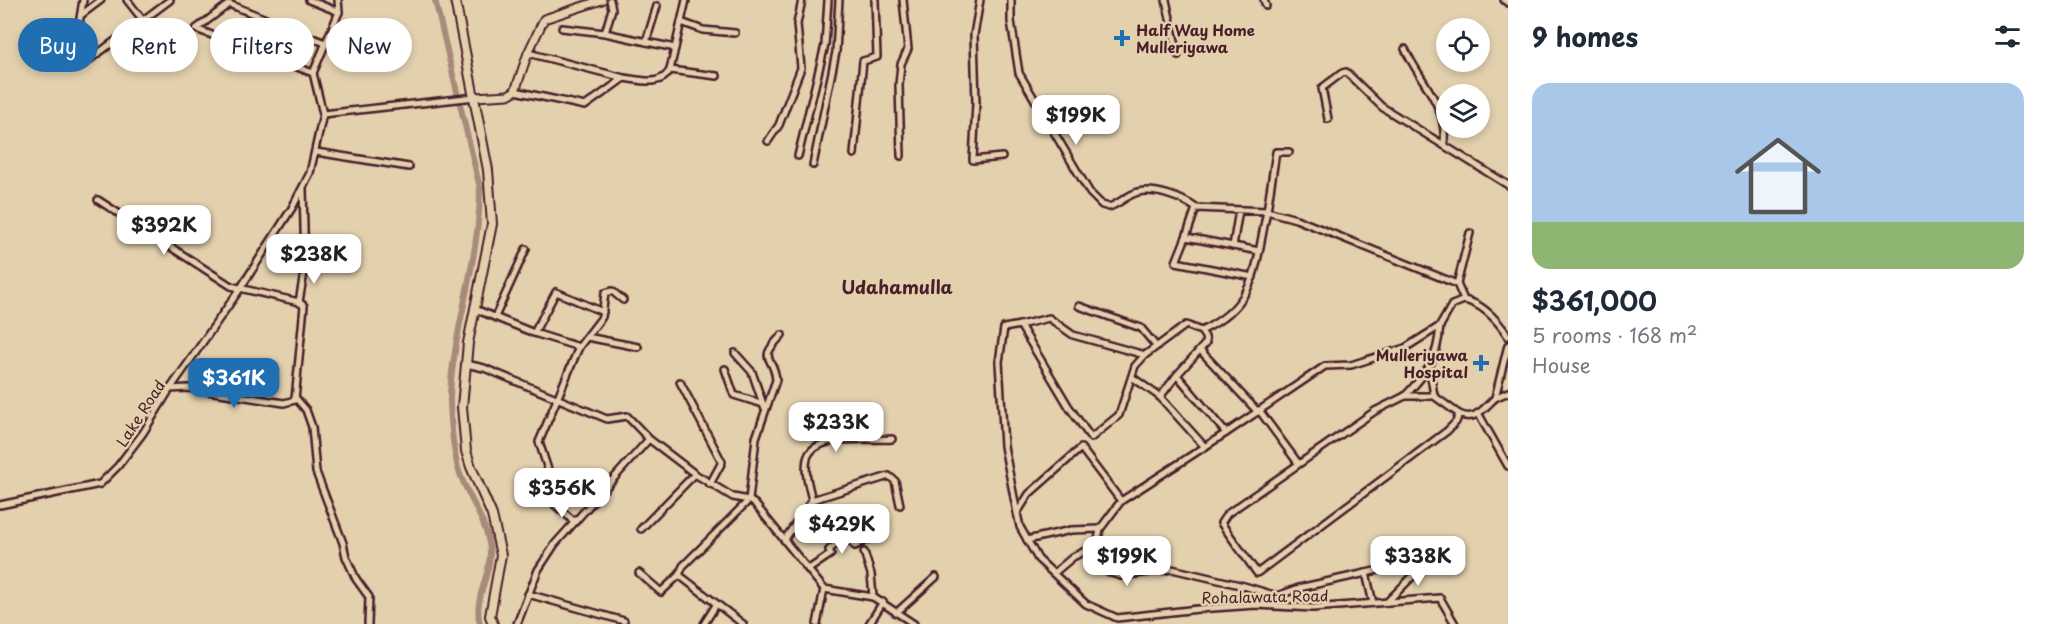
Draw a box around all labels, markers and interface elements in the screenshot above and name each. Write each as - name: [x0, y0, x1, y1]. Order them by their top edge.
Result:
- text: 9 homes: [1532, 17, 1638, 56]
- chip: Buy: [18, 18, 98, 72]
- chip: Rent: [110, 18, 198, 72]
- chip: Filters: [210, 18, 314, 72]
- chip: New: [326, 18, 412, 72]
- place label: Half Way Home Mulleriyawa: [1136, 18, 1255, 58]
- map controls: [1436, 18, 1490, 138]
- button: locate: [1436, 18, 1490, 72]
- icon: filters: [1991, 20, 2024, 53]
- marker: Half Way Home Mulleriyawa: [1113, 29, 1131, 47]
- button: layers: [1436, 84, 1490, 138]
- pin: $199K: [1034, 95, 1118, 146]
- text: $199K: [1046, 99, 1106, 129]
- icon: home: [1724, 122, 1832, 230]
- pin: $392K: [122, 205, 206, 256]
- text: $392K: [131, 209, 197, 239]
- pin: $238K: [272, 234, 356, 285]
- text: $238K: [280, 238, 348, 268]
- district label: Udahamulla: [841, 273, 953, 300]
- text: $361,000: [1532, 281, 1657, 320]
- text: 5 rooms · 168 m²: [1532, 320, 1697, 350]
- place label: Mulleriyawa Hospital: [1376, 343, 1469, 383]
- text: House: [1532, 350, 1591, 380]
- marker: Mulleriyawa Hospital: [1472, 354, 1490, 372]
- pin: $361K: [192, 358, 276, 409]
- text: $361K: [202, 362, 266, 392]
- street label: Lake Road: [110, 375, 170, 451]
- pin: $233K: [794, 402, 878, 453]
- text: $233K: [803, 406, 869, 436]
- pin: $356K: [520, 468, 604, 519]
- text: $356K: [528, 472, 596, 502]
- pin: $429K: [800, 504, 884, 555]
- text: $429K: [809, 508, 875, 538]
- pin: $199K: [1085, 536, 1169, 587]
- pin: $338K: [1376, 536, 1460, 587]
- text: $199K: [1097, 540, 1157, 570]
- text: $338K: [1384, 540, 1452, 570]
- street label: Rohalawata Road: [1201, 583, 1329, 609]

